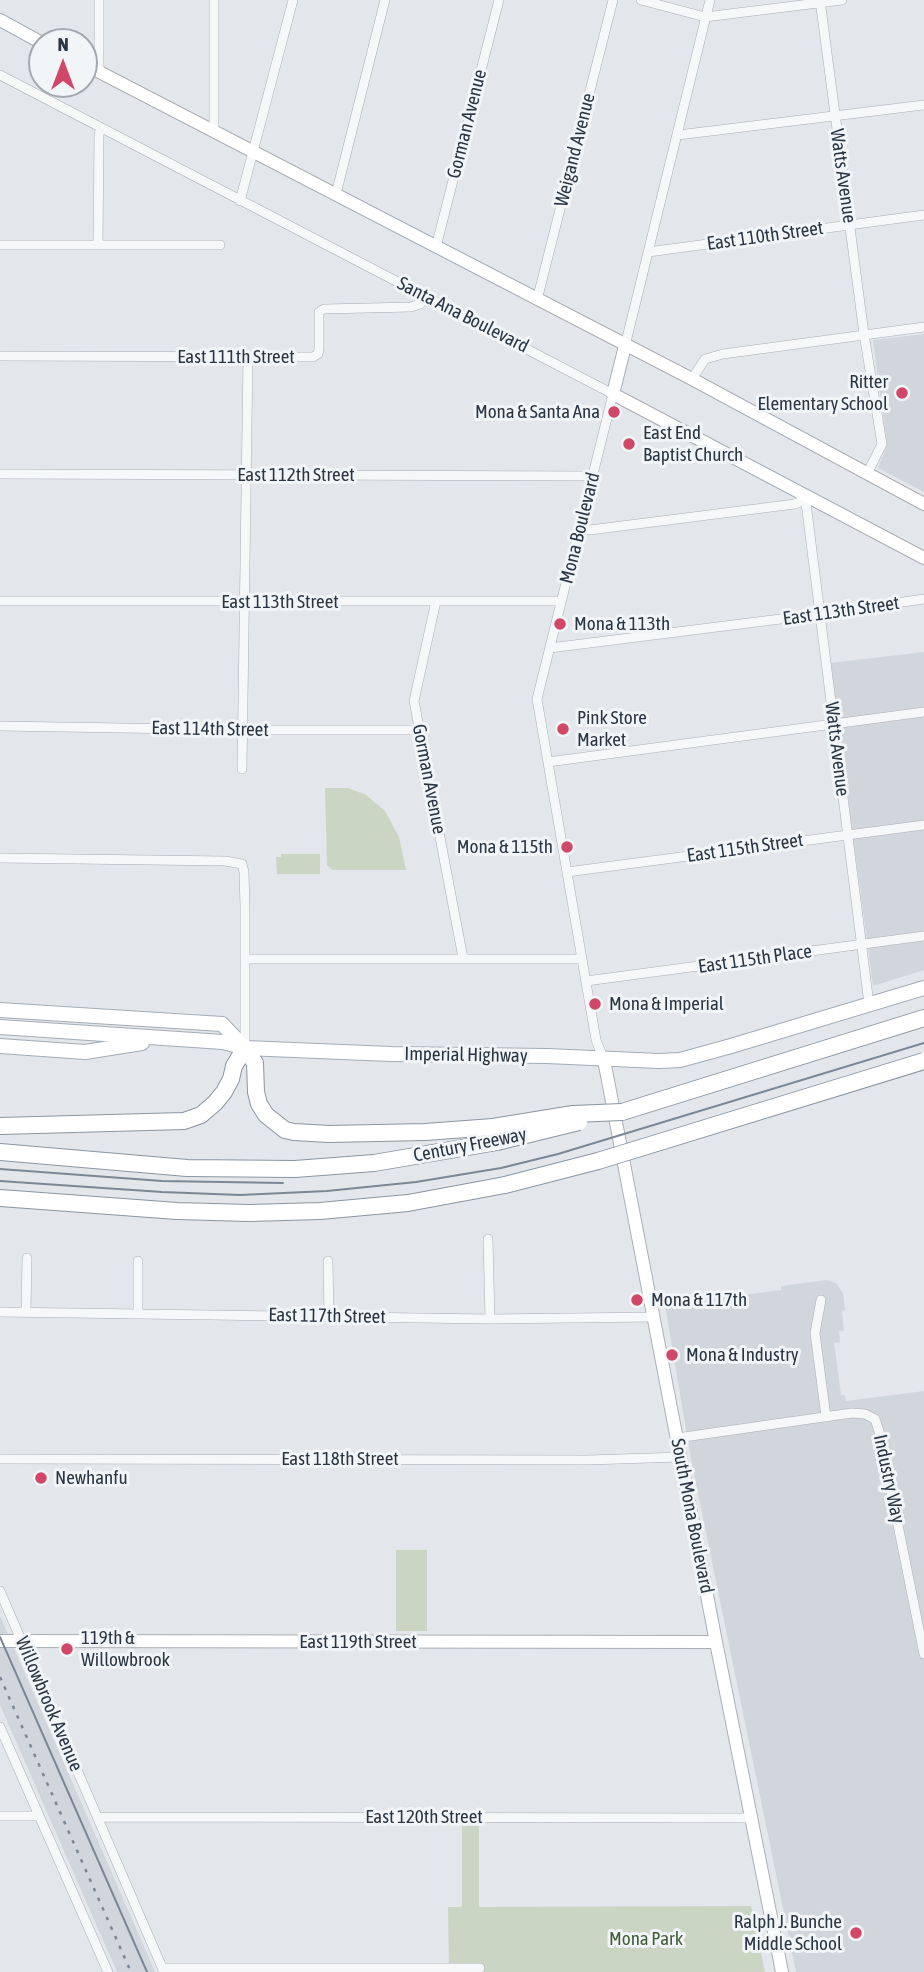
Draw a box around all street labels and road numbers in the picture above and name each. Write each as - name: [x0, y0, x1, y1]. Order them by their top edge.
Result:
- street label: Gorman Avenue: [442, 67, 492, 181]
- street label: Weigand Avenue: [550, 91, 600, 209]
- street label: Watts Avenue: [825, 127, 861, 225]
- street label: East 110th Street: [705, 217, 825, 255]
- street label: Santa Ana Boulevard: [394, 272, 532, 358]
- street label: East 111th Street: [177, 346, 295, 368]
- street label: East 112th Street: [237, 464, 355, 486]
- street label: Mona Boulevard: [555, 470, 605, 586]
- street label: East 113th Street: [221, 591, 339, 613]
- street label: East 113th Street: [781, 592, 901, 630]
- street label: Watts Avenue: [820, 701, 854, 797]
- street label: East 114th Street: [151, 717, 269, 741]
- street label: Gorman Avenue: [407, 722, 451, 836]
- street label: East 115th Street: [685, 829, 805, 867]
- street label: East 115th Place: [697, 940, 813, 978]
- street label: Imperial Highway: [404, 1043, 528, 1067]
- street label: Century Freeway: [412, 1123, 528, 1167]
- street label: East 117th Street: [268, 1304, 386, 1328]
- street label: Industry Way: [868, 1432, 910, 1526]
- street label: South Mona Boulevard: [666, 1437, 718, 1595]
- street label: East 118th Street: [281, 1448, 399, 1470]
- street label: East 119th Street: [299, 1631, 417, 1653]
- street label: Willowbrook Avenue: [10, 1633, 88, 1775]
- street label: East 120th Street: [365, 1806, 483, 1828]

